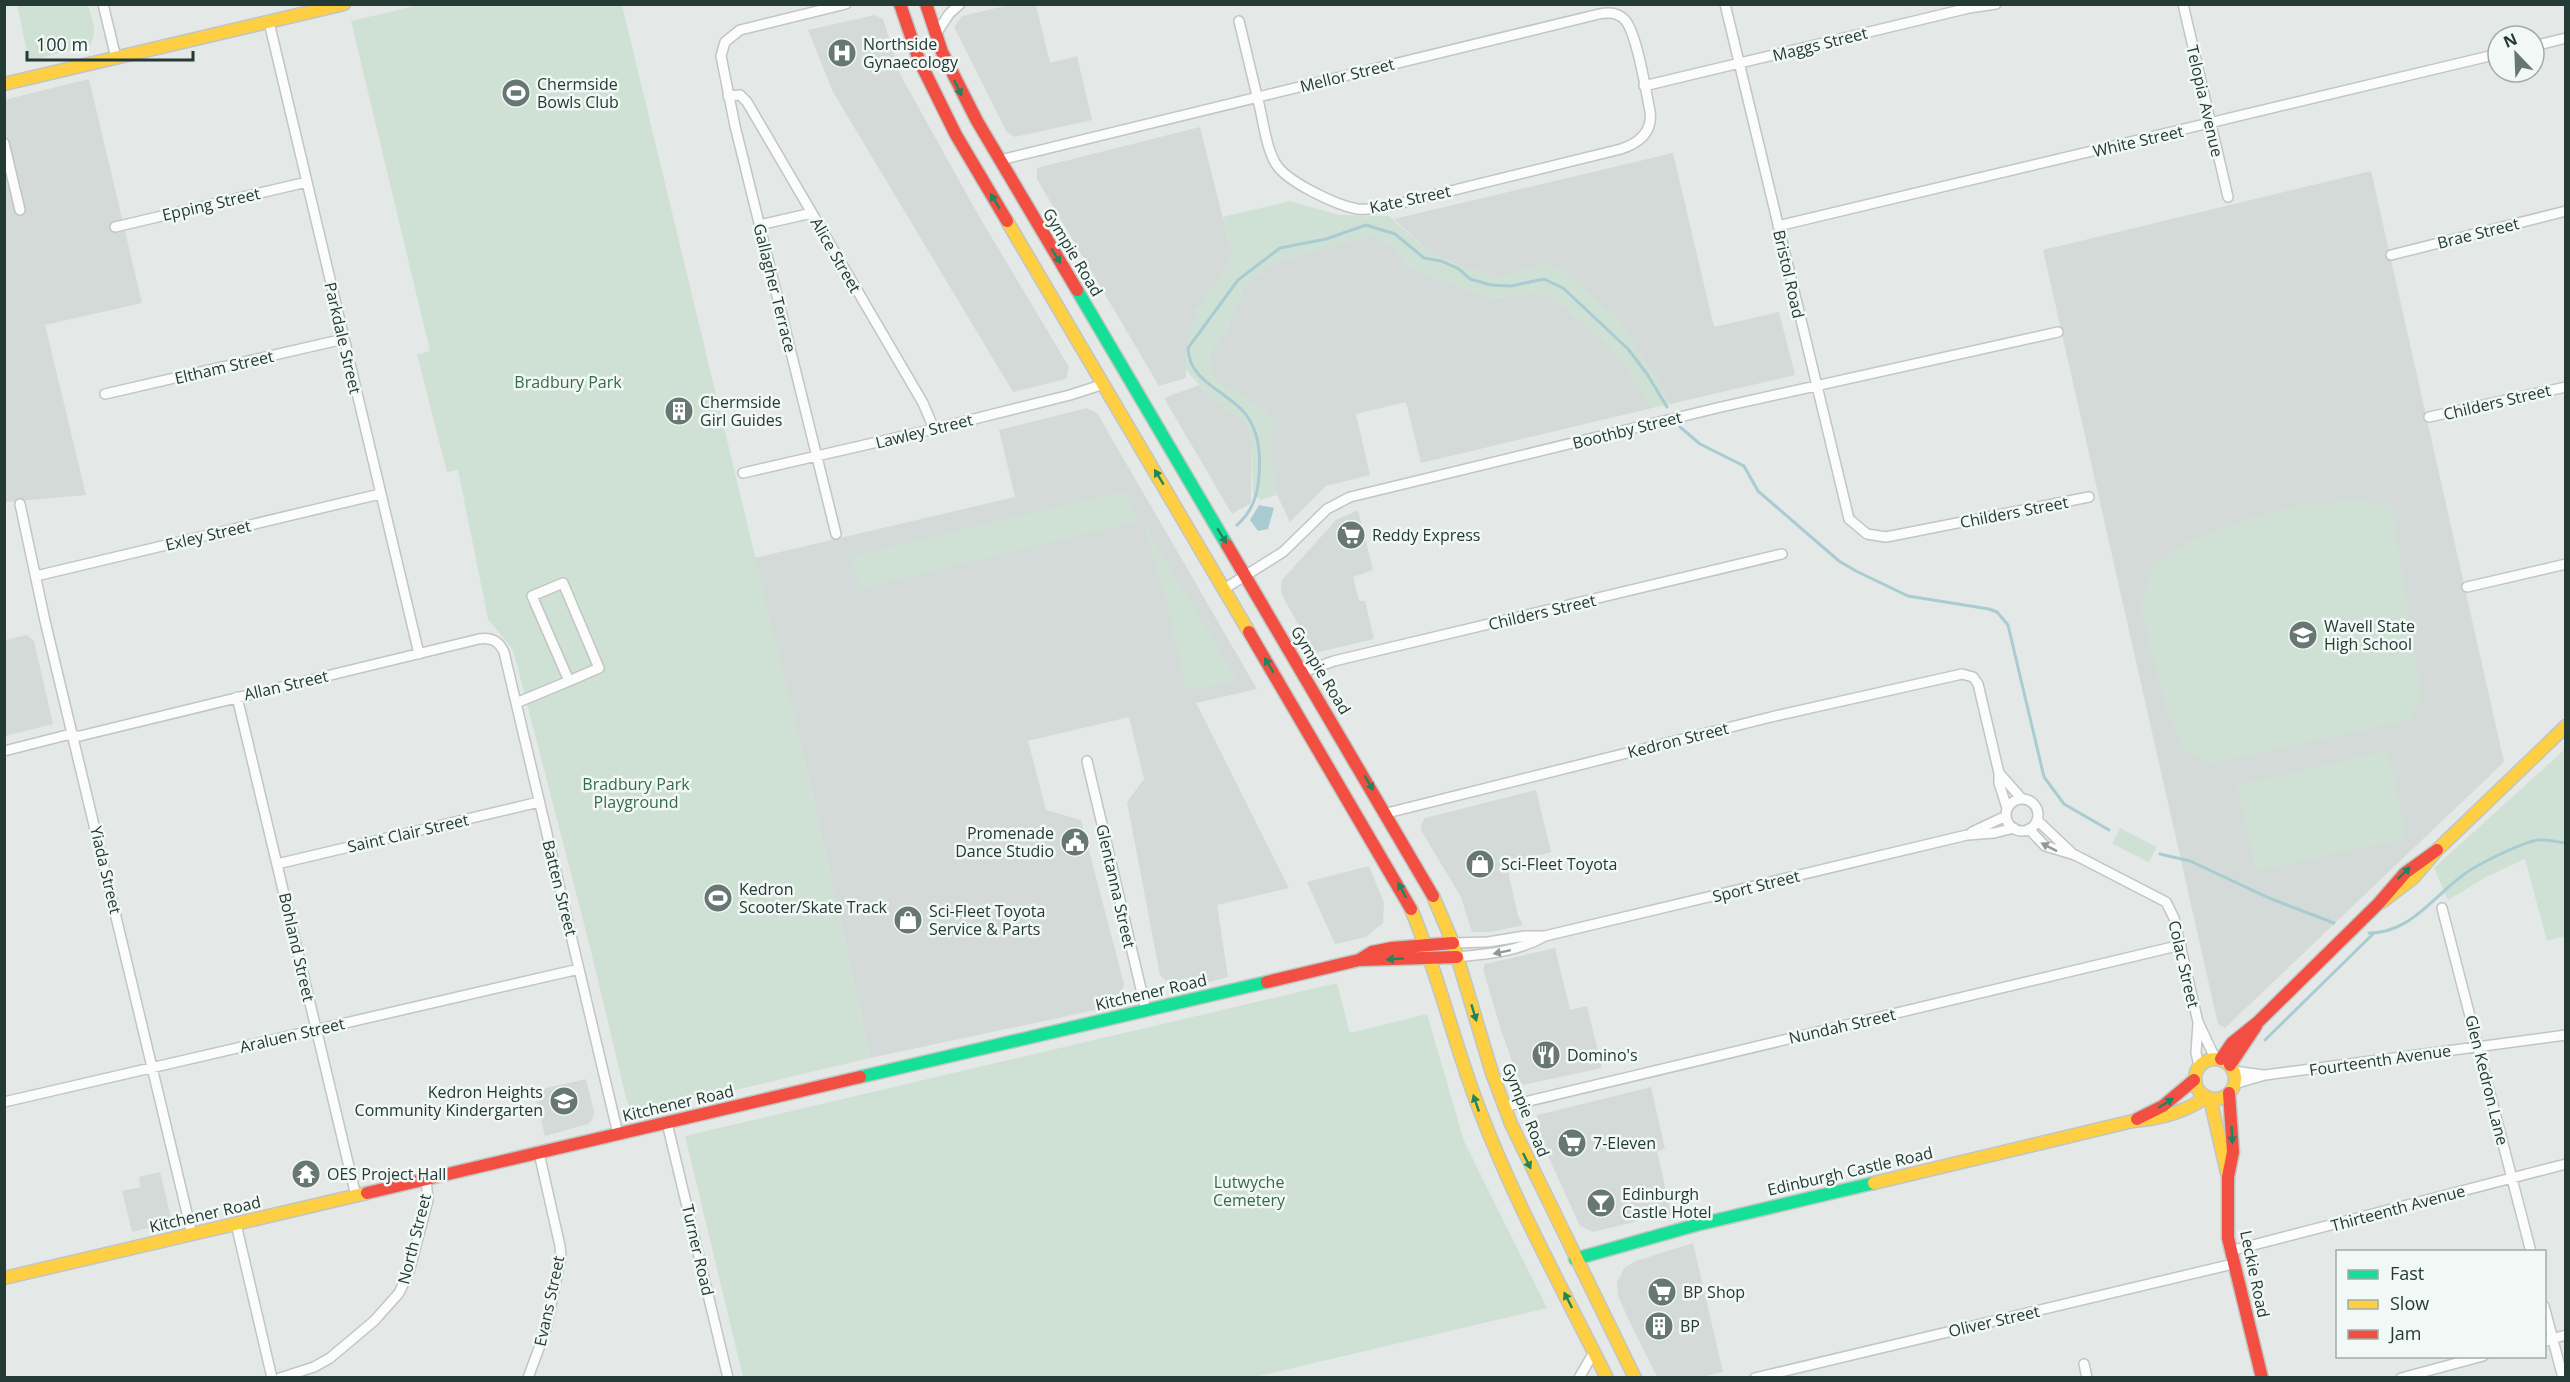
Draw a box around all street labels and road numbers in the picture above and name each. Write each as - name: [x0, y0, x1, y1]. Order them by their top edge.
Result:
- street label: Maggs Street: [1770, 22, 1870, 66]
- street label: Telopia Avenue: [2181, 43, 2229, 159]
- street label: Mellor Street: [1298, 53, 1397, 97]
- street label: White Street: [2091, 120, 2186, 162]
- street label: Kate Street: [1368, 180, 1453, 218]
- street label: Epping Street: [160, 182, 262, 226]
- street label: Gympie Road: [1038, 204, 1108, 300]
- street label: Brae Street: [2435, 212, 2522, 254]
- street label: Alice Street: [806, 213, 867, 297]
- street label: Gallagher Terrace: [748, 221, 802, 355]
- street label: Bristol Road: [1768, 228, 1810, 320]
- street label: Parkdale Street: [319, 280, 367, 396]
- street label: Eltham Street: [172, 345, 276, 389]
- street label: Childers Street: [2441, 379, 2553, 425]
- street label: Boothby Street: [1570, 406, 1684, 454]
- street label: Lawley Street: [873, 408, 975, 454]
- street label: Childers Street: [1958, 491, 2070, 533]
- street label: Exley Street: [163, 514, 253, 556]
- street label: Childers Street: [1486, 589, 1598, 635]
- street label: Gympie Road: [1286, 622, 1356, 718]
- street label: Allan Street: [242, 665, 331, 705]
- street label: Kedron Street: [1625, 717, 1731, 763]
- street label: Saint Clair Street: [345, 808, 471, 858]
- street label: Glentanna Street: [1091, 822, 1141, 950]
- street label: Yiada Street: [85, 824, 127, 916]
- street label: Batten Street: [537, 838, 583, 939]
- street label: Sport Street: [1710, 864, 1802, 907]
- street label: Bohland Street: [274, 890, 320, 1004]
- street label: Colac Street: [2163, 918, 2205, 1010]
- street label: Kitchener Road: [1093, 968, 1209, 1016]
- street label: Nundah Street: [1786, 1003, 1898, 1049]
- street label: Araluen Street: [237, 1012, 347, 1058]
- street label: Glen Kedron Lane: [2460, 1013, 2514, 1147]
- street label: Fourteenth Avenue: [2308, 1039, 2452, 1081]
- street label: Gympie Road: [1497, 1060, 1555, 1160]
- street label: Kitchener Road: [620, 1079, 736, 1127]
- street label: Edinburgh Castle Road: [1765, 1141, 1935, 1201]
- street label: Thirteenth Avenue: [2328, 1180, 2468, 1236]
- street label: Kitchener Road: [147, 1190, 263, 1238]
- street label: North Street: [392, 1191, 436, 1287]
- street label: Turner Road: [677, 1202, 719, 1298]
- street label: Leckie Road: [2235, 1228, 2275, 1320]
- street label: Evans Street: [529, 1253, 569, 1348]
- street label: Oliver Street: [1946, 1300, 2042, 1342]

